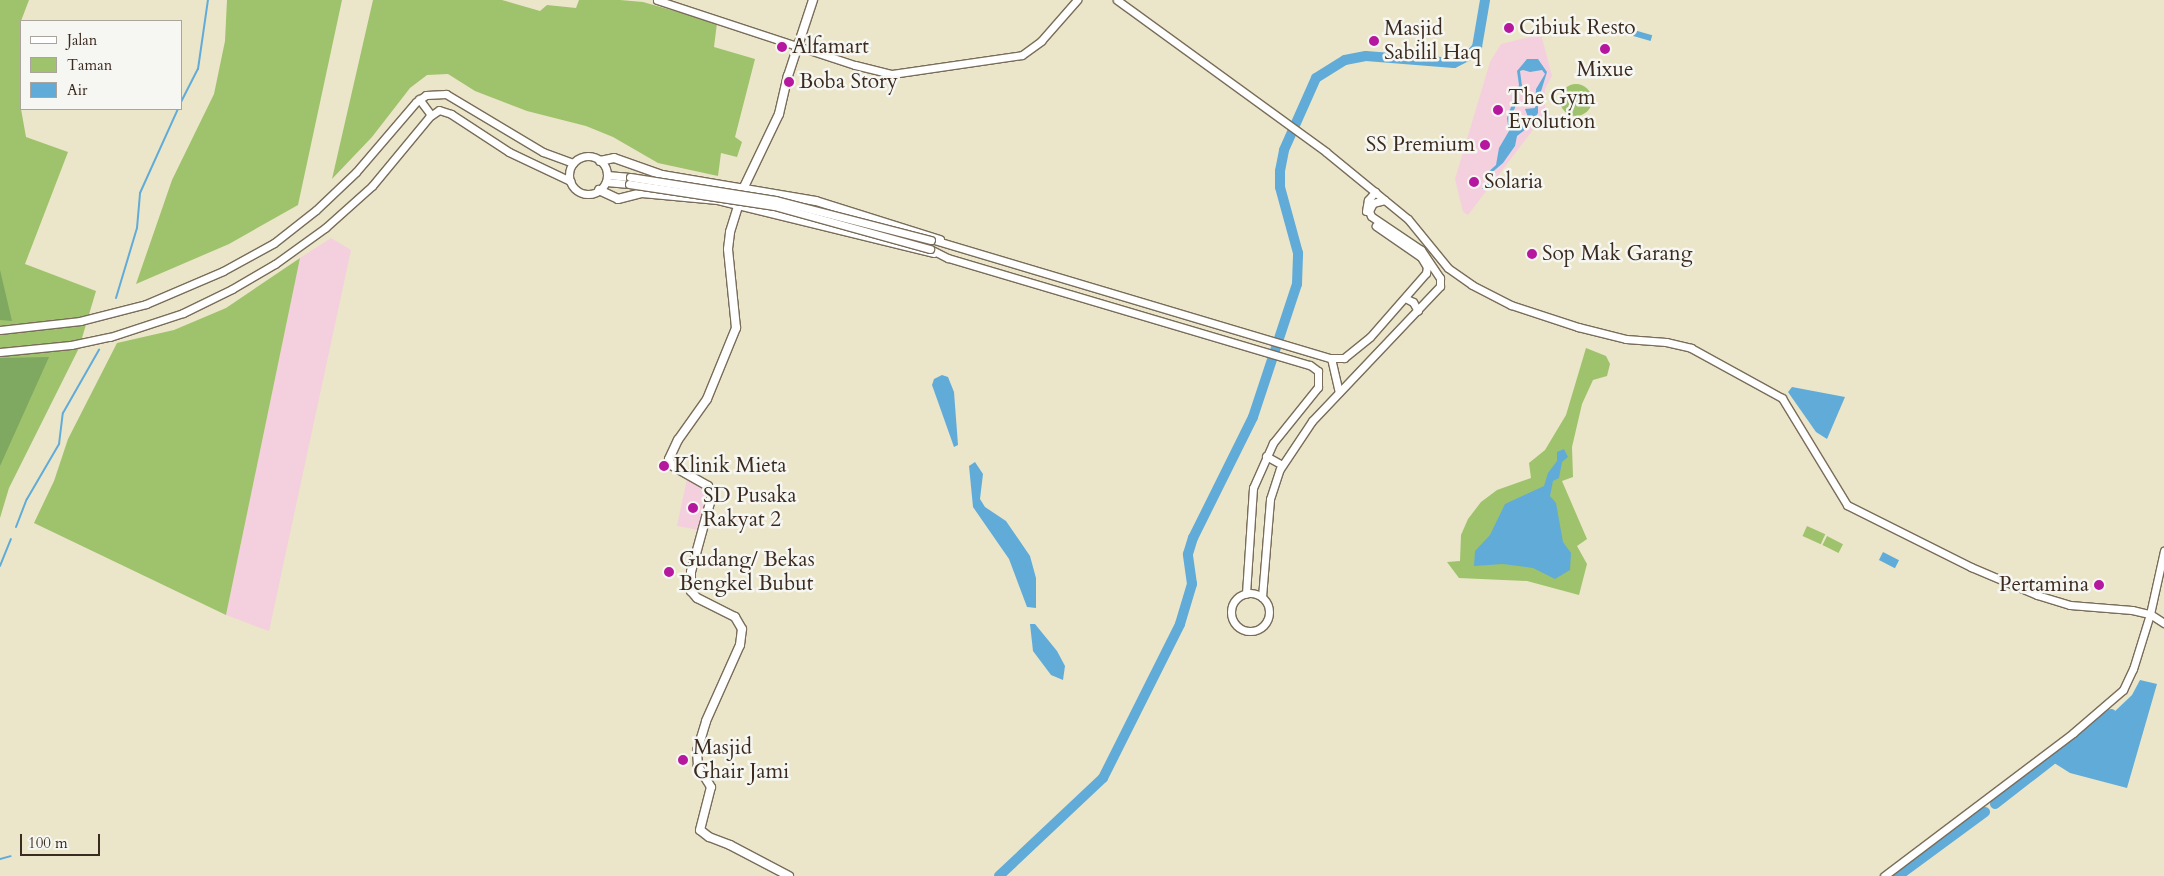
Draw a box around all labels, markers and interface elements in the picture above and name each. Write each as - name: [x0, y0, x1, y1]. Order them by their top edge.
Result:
- place label: Cibiuk Resto: [1519, 15, 1636, 41]
- place label: Masjid Sabilil Haq: [1384, 16, 1481, 66]
- legend: [20, 20, 182, 110]
- marker: Cibiuk Resto: [1503, 22, 1515, 34]
- text: Jalan: [67, 30, 97, 50]
- place label: Alfamart: [792, 34, 869, 60]
- marker: Masjid Sabilil Haq: [1368, 35, 1380, 47]
- marker: Alfamart: [776, 41, 788, 53]
- marker: Mixue: [1599, 43, 1611, 55]
- text: Taman: [67, 55, 112, 75]
- place label: Mixue: [1576, 57, 1634, 83]
- place label: Boba Story: [799, 69, 898, 95]
- marker: Boba Story: [783, 76, 795, 88]
- text: Air: [67, 80, 87, 100]
- place label: The Gym Evolution: [1508, 85, 1596, 135]
- marker: The Gym Evolution: [1492, 104, 1504, 116]
- place label: SS Premium: [1366, 132, 1475, 158]
- marker: SS Premium: [1479, 139, 1491, 151]
- place label: Solaria: [1484, 169, 1543, 195]
- marker: Solaria: [1468, 176, 1480, 188]
- place label: Sop Mak Garang: [1542, 241, 1693, 267]
- marker: Sop Mak Garang: [1526, 248, 1538, 260]
- place label: Klinik Mieta: [674, 453, 787, 479]
- marker: Klinik Mieta: [658, 460, 670, 472]
- place label: SD Pusaka Rakyat 2: [703, 483, 797, 533]
- marker: SD Pusaka Rakyat 2: [687, 502, 699, 514]
- place label: Gudang/ Bekas Bengkel Bubut: [679, 547, 815, 597]
- marker: Gudang/ Bekas Bengkel Bubut: [663, 566, 675, 578]
- place label: Pertamina: [1999, 572, 2089, 598]
- marker: Pertamina: [2093, 579, 2105, 591]
- place label: Masjid Ghair Jami: [693, 735, 789, 785]
- marker: Masjid Ghair Jami: [677, 754, 689, 766]
- scale bar: [22, 824, 102, 856]
- text: 100 m: [28, 833, 68, 853]

